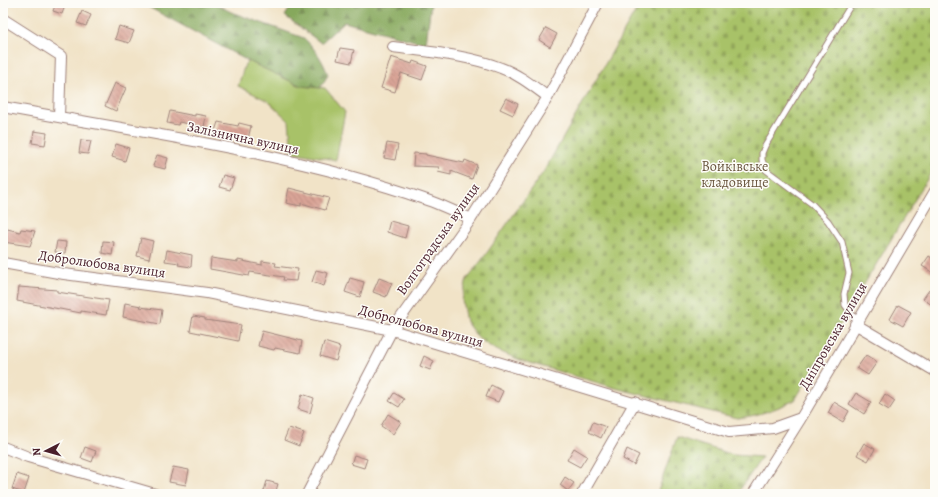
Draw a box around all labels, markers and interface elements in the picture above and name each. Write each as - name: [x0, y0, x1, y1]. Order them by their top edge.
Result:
- street label: Залізнична вулиця: [185, 117, 301, 159]
- park label: Войківське кладовище: [701, 157, 769, 192]
- street label: Волгоградська вулиця: [392, 179, 484, 299]
- street label: Добролюбова вулиця: [37, 246, 167, 282]
- street label: Дніпровська вулиця: [794, 279, 872, 393]
- street label: Добролюбова вулиця: [357, 300, 486, 352]
- north arrow: [26, 431, 66, 471]
- text: N: [29, 447, 44, 457]

